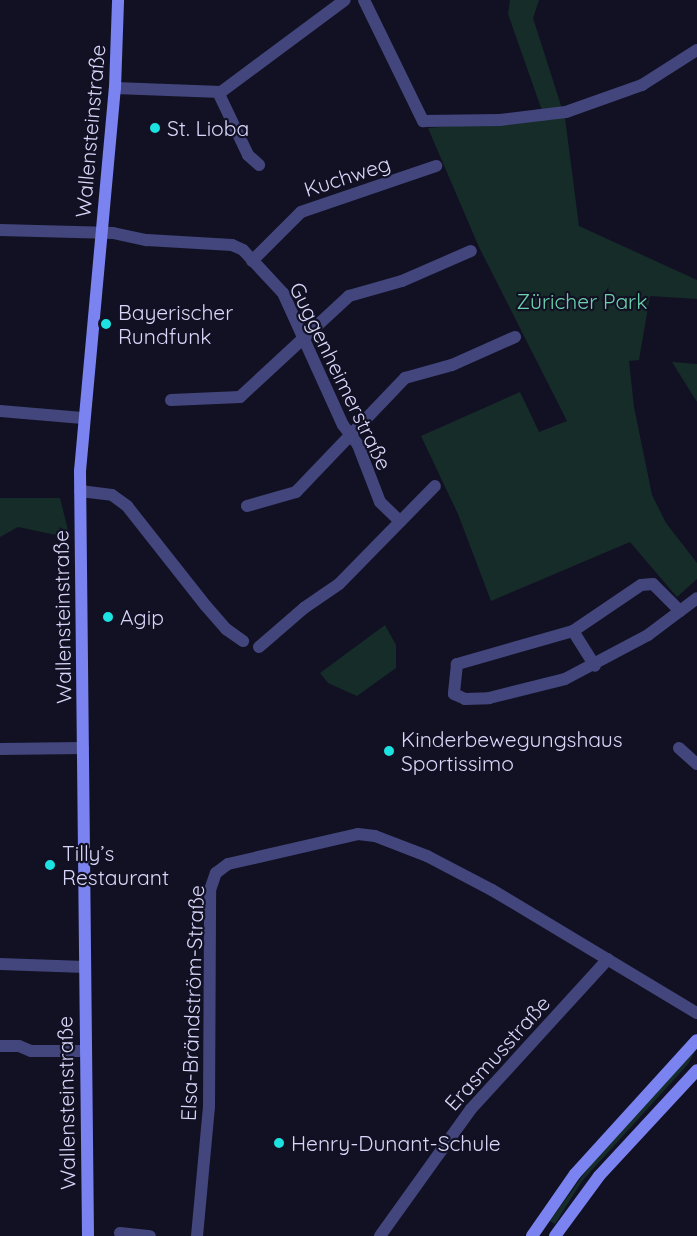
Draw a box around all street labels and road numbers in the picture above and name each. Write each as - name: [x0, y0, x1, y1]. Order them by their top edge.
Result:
- street label: Wallensteinstraße: [70, 43, 110, 219]
- street label: Kuchweg: [301, 150, 393, 202]
- street label: Guggenheimerstraße: [285, 278, 397, 474]
- street label: Wallensteinstraße: [48, 530, 76, 704]
- street label: Elsa-Brändström-Straße: [175, 885, 209, 1121]
- street label: Erasmusstraße: [439, 991, 555, 1115]
- street label: Wallensteinstraße: [52, 1016, 80, 1190]

